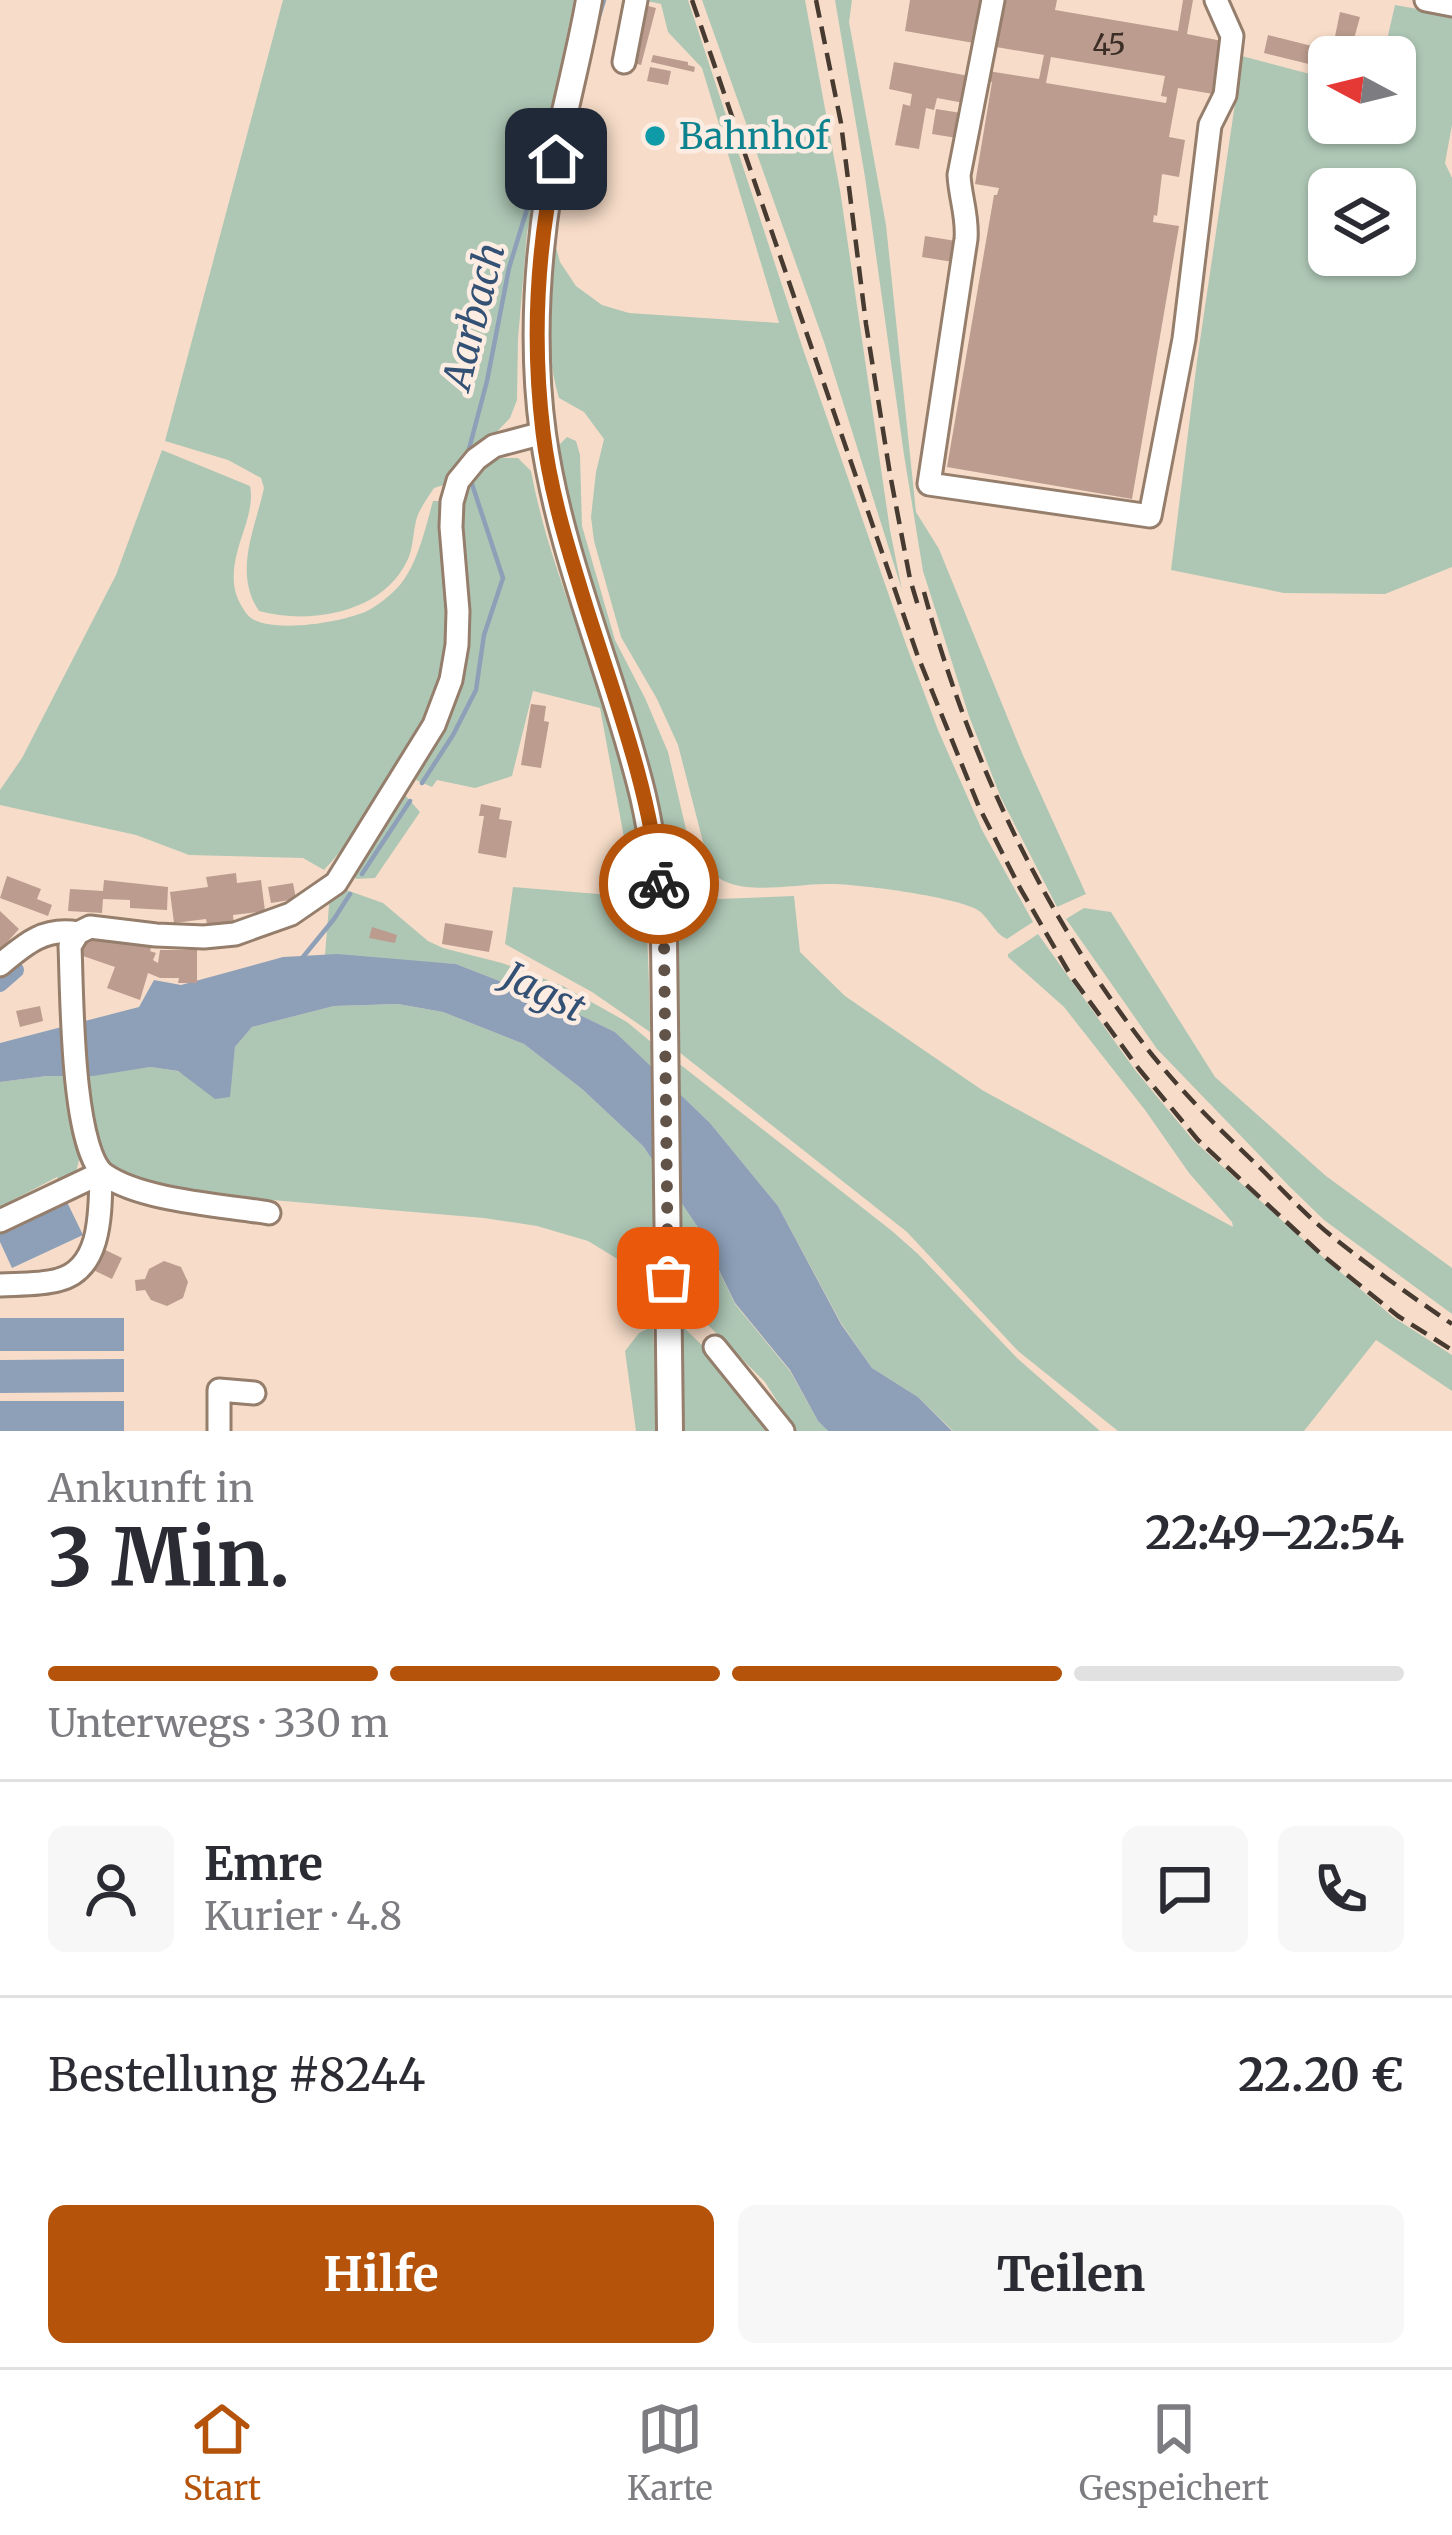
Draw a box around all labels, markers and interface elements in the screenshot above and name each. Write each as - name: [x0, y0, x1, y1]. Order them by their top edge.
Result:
- house number: 45: [1092, 25, 1126, 63]
- north arrow: [1308, 36, 1416, 144]
- map controls: [1308, 36, 1416, 276]
- pin: [505, 108, 607, 210]
- place label: Bahnhof: [679, 114, 830, 159]
- marker: Bahnhof: [642, 123, 668, 149]
- icon: home: [523, 126, 589, 192]
- button: layers: [1308, 168, 1416, 276]
- water label: Aarbach: [432, 238, 516, 397]
- courier: [599, 824, 719, 944]
- icon: bike: [626, 851, 692, 917]
- water label: Jagst: [491, 950, 594, 1033]
- pin: [617, 1227, 719, 1329]
- icon: bag: [635, 1245, 701, 1311]
- text: Ankunft in: [48, 1464, 254, 1513]
- text: 22:49–22:54: [1145, 1505, 1404, 1561]
- text: 3 Min.: [48, 1509, 290, 1607]
- text: Unterwegs · 330 m: [48, 1699, 389, 1748]
- button: person: [48, 1826, 174, 1952]
- button: chat: [1122, 1826, 1248, 1952]
- button: phone: [1278, 1826, 1404, 1952]
- text: Emre: [204, 1836, 323, 1892]
- text: Kurier · 4.8: [204, 1892, 402, 1941]
- text: Bestellung #8244: [48, 2047, 426, 2103]
- text: 22.20 €: [1238, 2047, 1404, 2103]
- button: Hilfe: [48, 2205, 714, 2343]
- button: Teilen: [738, 2205, 1404, 2343]
- tab: Start: [183, 2396, 261, 2509]
- tab: Karte: [627, 2396, 713, 2509]
- tab: Gespeichert: [1079, 2396, 1269, 2509]

